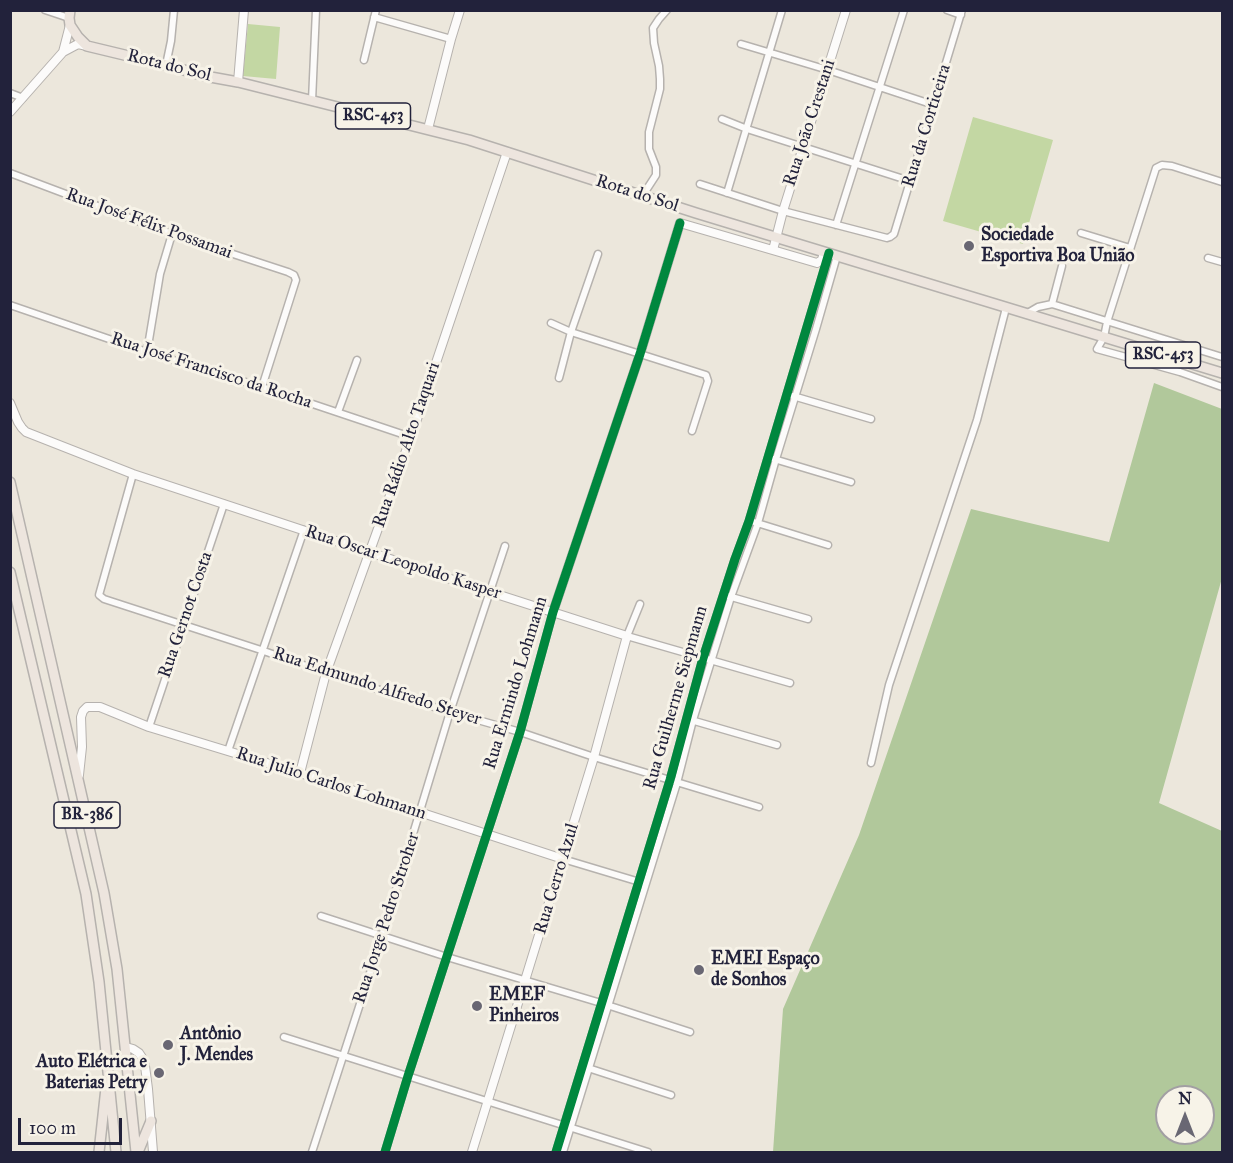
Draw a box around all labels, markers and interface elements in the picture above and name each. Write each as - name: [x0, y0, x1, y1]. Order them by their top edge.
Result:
- street label: Rota do Sol: [125, 45, 213, 87]
- street label: Rua João Crestani: [779, 57, 841, 189]
- street label: Rua da Corticeira: [898, 62, 956, 190]
- road number: RSC-453: [336, 103, 410, 129]
- street label: Rota do Sol: [593, 170, 681, 218]
- street label: Rua José Félix Possamai: [63, 184, 235, 264]
- place label: Sociedade Esportiva Boa União: [981, 225, 1134, 268]
- marker: Sociedade Esportiva Boa União: [962, 239, 976, 253]
- street label: Rua José Francisco da Rocha: [108, 328, 314, 414]
- road number: RSC-453: [1126, 342, 1200, 368]
- street label: Rua Rádio Alto Taquari: [369, 359, 445, 531]
- street label: Rua Oscar Leopoldo Kasper: [302, 521, 504, 605]
- street label: Rua Gernot Costa: [154, 549, 218, 681]
- street label: Rua Ermindo Lohmann: [479, 594, 553, 772]
- street label: Rua Guilherme Siepmann: [639, 603, 713, 793]
- street label: Rua Edmundo Alfredo Steyer: [270, 643, 484, 731]
- street label: Rua Julio Carlos Lohmann: [233, 743, 429, 825]
- road number: BR-386: [54, 802, 120, 828]
- street label: Rua Cerro Azul: [530, 821, 584, 937]
- street label: Rua Jorge Pedro Stroher: [349, 830, 425, 1006]
- place label: EMEI Espaço de Sonhos: [711, 949, 820, 992]
- marker: EMEI Espaço de Sonhos: [692, 963, 706, 977]
- place label: EMEF Pinheiros: [489, 985, 559, 1028]
- marker: EMEF Pinheiros: [470, 999, 484, 1013]
- place label: Antônio J. Mendes: [180, 1024, 253, 1066]
- marker: Antônio J. Mendes: [161, 1038, 175, 1052]
- place label: Auto Elétrica e Baterias Petry: [36, 1052, 147, 1094]
- marker: Auto Elétrica e Baterias Petry: [152, 1066, 166, 1080]
- north arrow: [1155, 1085, 1215, 1145]
- text: N: [1178, 1089, 1192, 1108]
- scale bar: [21, 1106, 124, 1144]
- text: 100 m: [29, 1117, 76, 1139]

